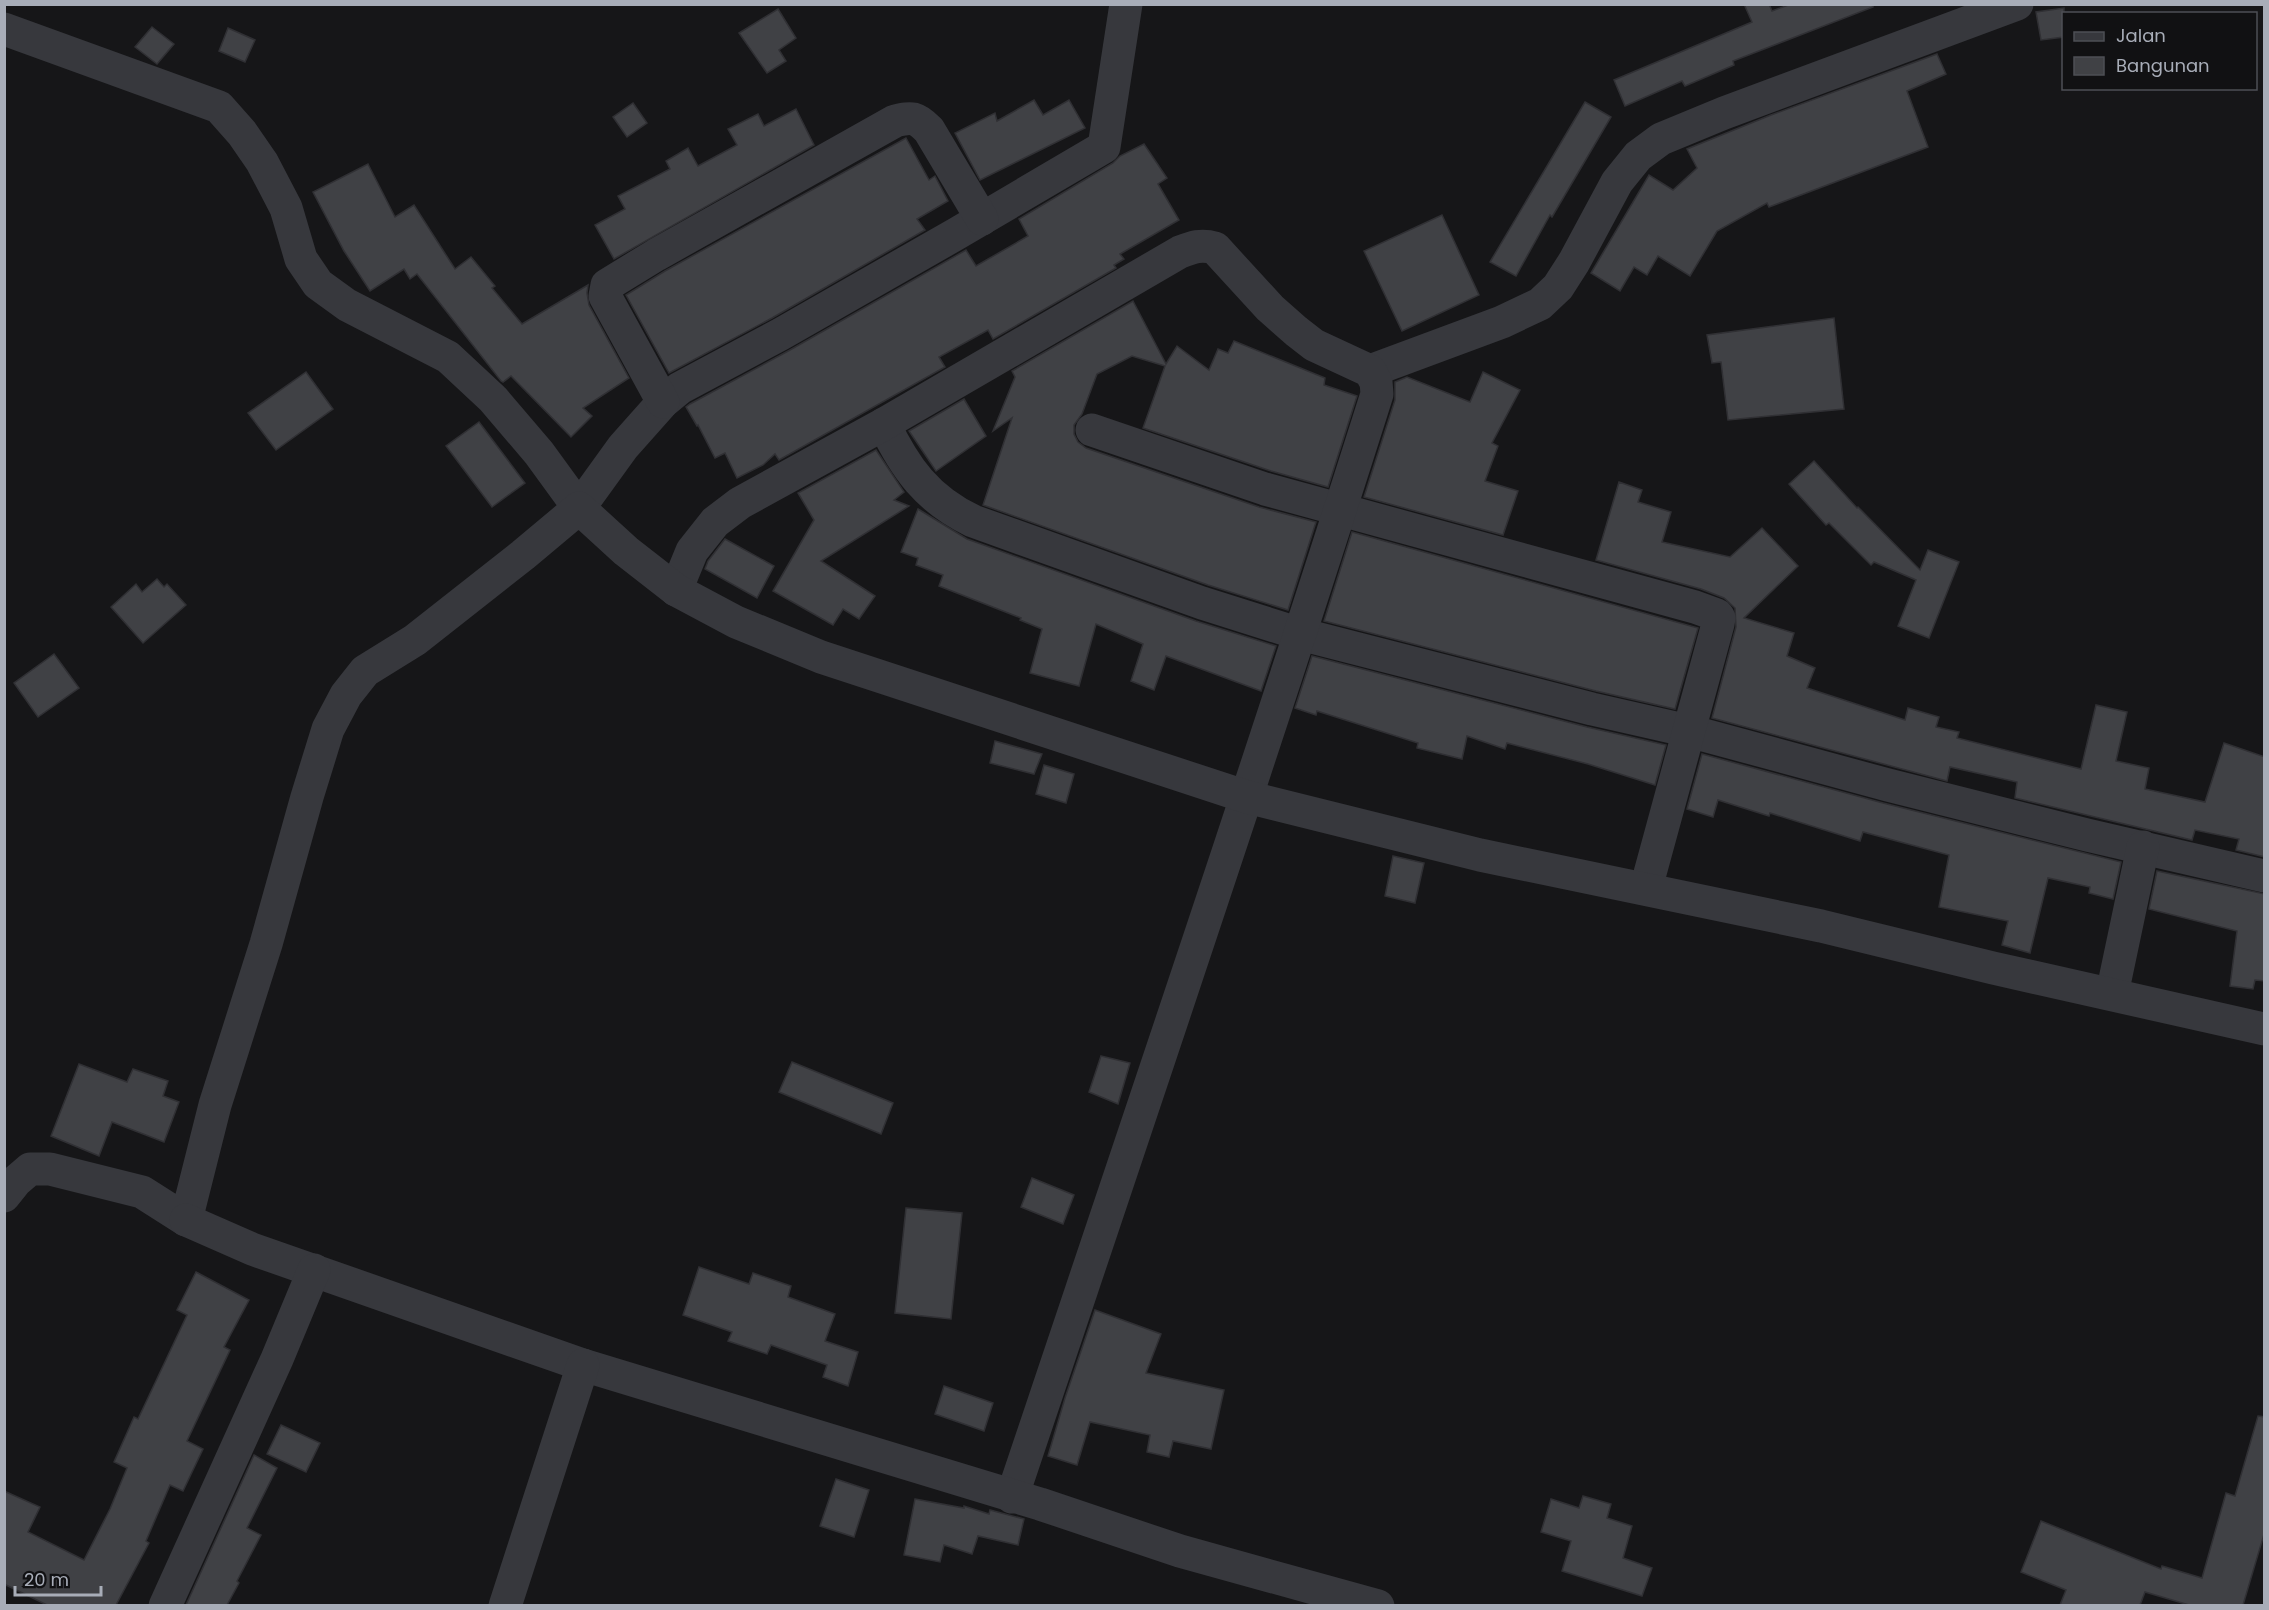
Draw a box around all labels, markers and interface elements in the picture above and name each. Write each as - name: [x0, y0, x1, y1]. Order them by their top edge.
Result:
- legend: [2062, 12, 2257, 90]
- text: Jalan: [2116, 23, 2166, 48]
- text: Bangunan: [2116, 53, 2210, 78]
- scale bar: [15, 1559, 100, 1597]
- text: 20 m: [24, 1567, 69, 1592]

